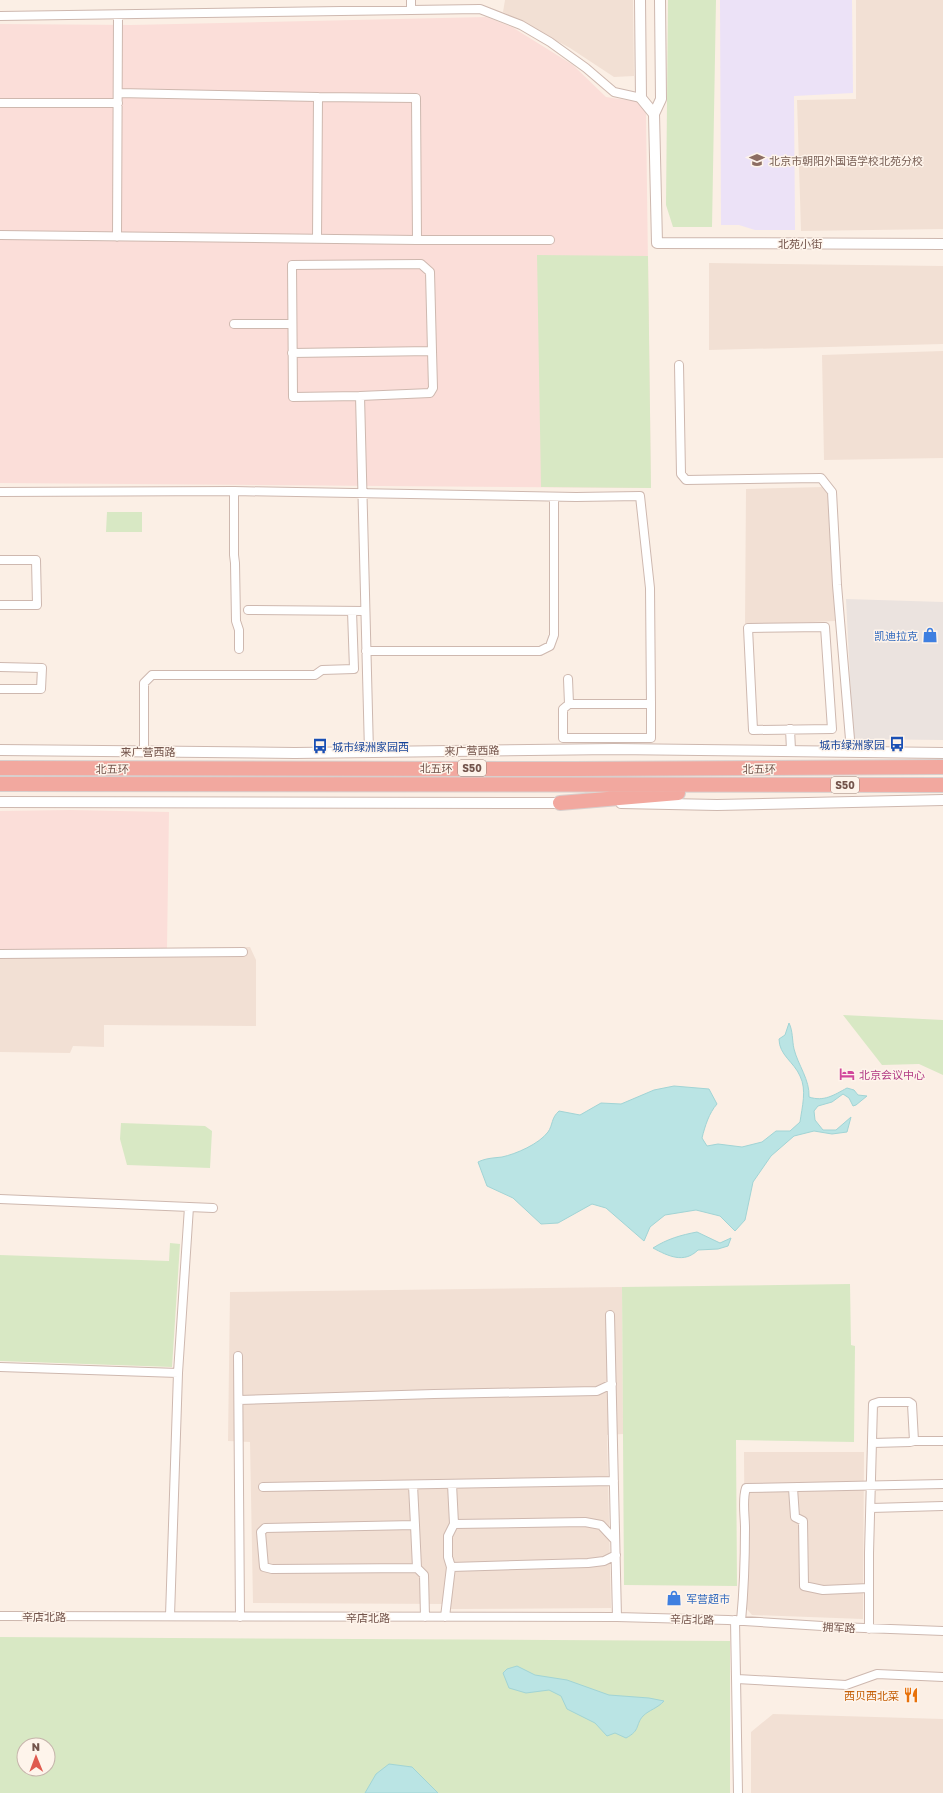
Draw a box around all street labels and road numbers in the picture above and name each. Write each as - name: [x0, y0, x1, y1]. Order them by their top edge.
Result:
- street label: 北苑小街: [778, 237, 822, 250]
- street label: 来广营西路: [444, 743, 500, 757]
- street label: 来广营西路: [121, 745, 176, 758]
- road number: S50: [458, 760, 486, 776]
- street label: 北五环: [419, 761, 453, 775]
- street label: 北五环: [96, 762, 129, 775]
- street label: 北五环: [743, 762, 776, 775]
- road number: S50: [831, 777, 859, 793]
- street label: 辛店北路: [22, 1610, 66, 1623]
- street label: 辛店北路: [346, 1611, 390, 1624]
- street label: 辛店北路: [670, 1612, 714, 1626]
- street label: 拥军路: [822, 1620, 856, 1634]

